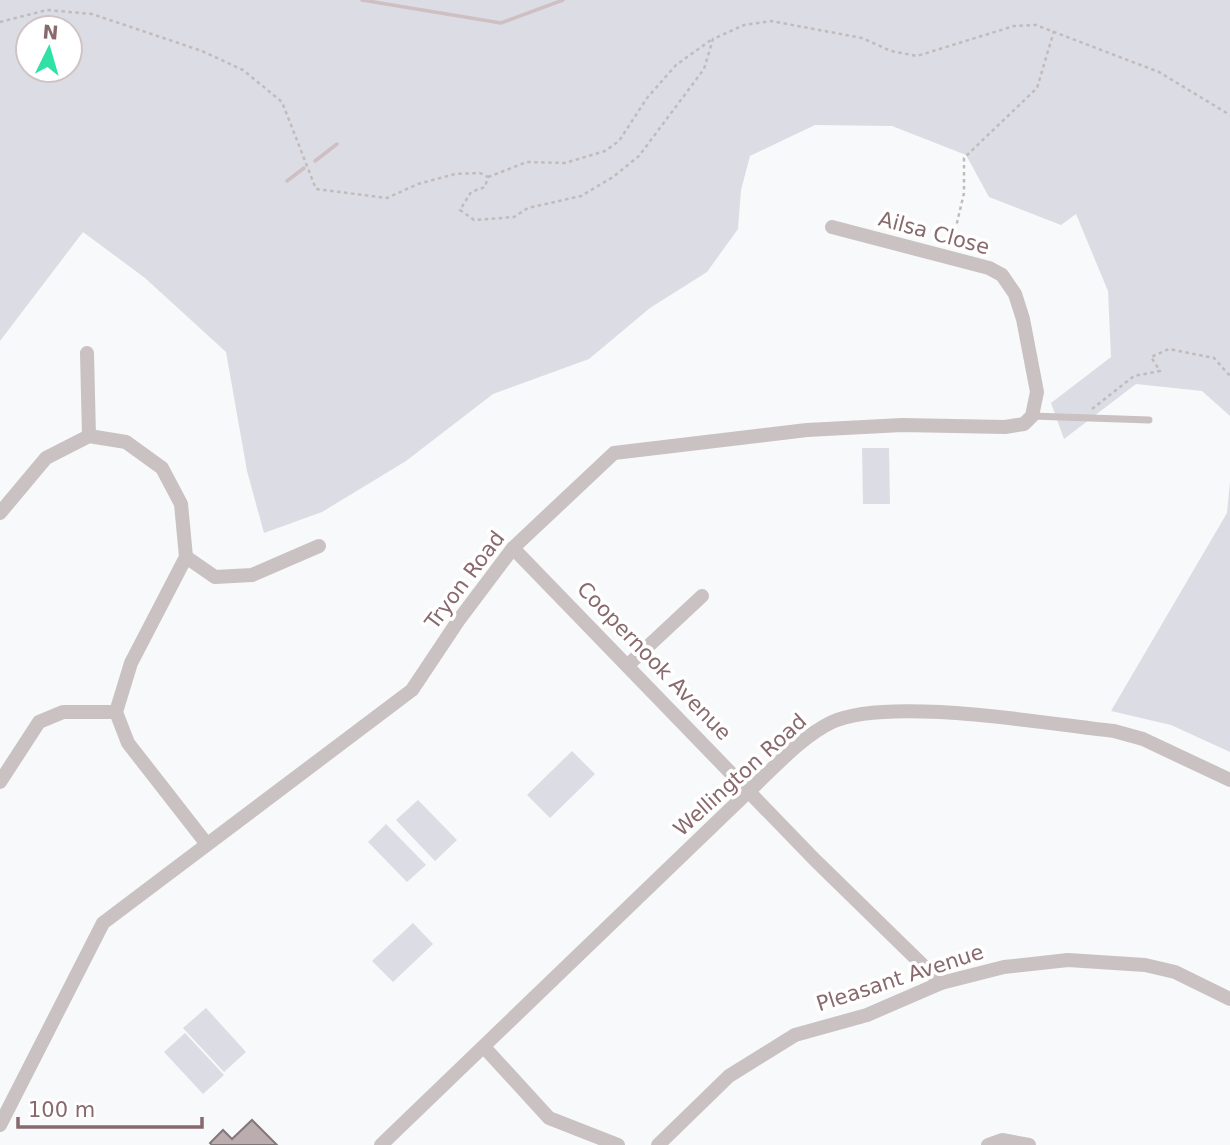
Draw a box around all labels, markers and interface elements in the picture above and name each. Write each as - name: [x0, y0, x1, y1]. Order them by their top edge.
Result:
- north arrow: [14, 14, 84, 84]
- text: N: [42, 20, 59, 44]
- street label: Ailsa Close: [876, 207, 992, 259]
- street label: Tryon Road: [420, 526, 510, 634]
- street label: Coopernook Avenue: [572, 577, 736, 745]
- street label: Wellington Road: [669, 709, 811, 841]
- street label: Pleasant Avenue: [813, 940, 987, 1016]
- scale bar: [18, 1086, 201, 1130]
- text: 100 m: [28, 1098, 95, 1122]

